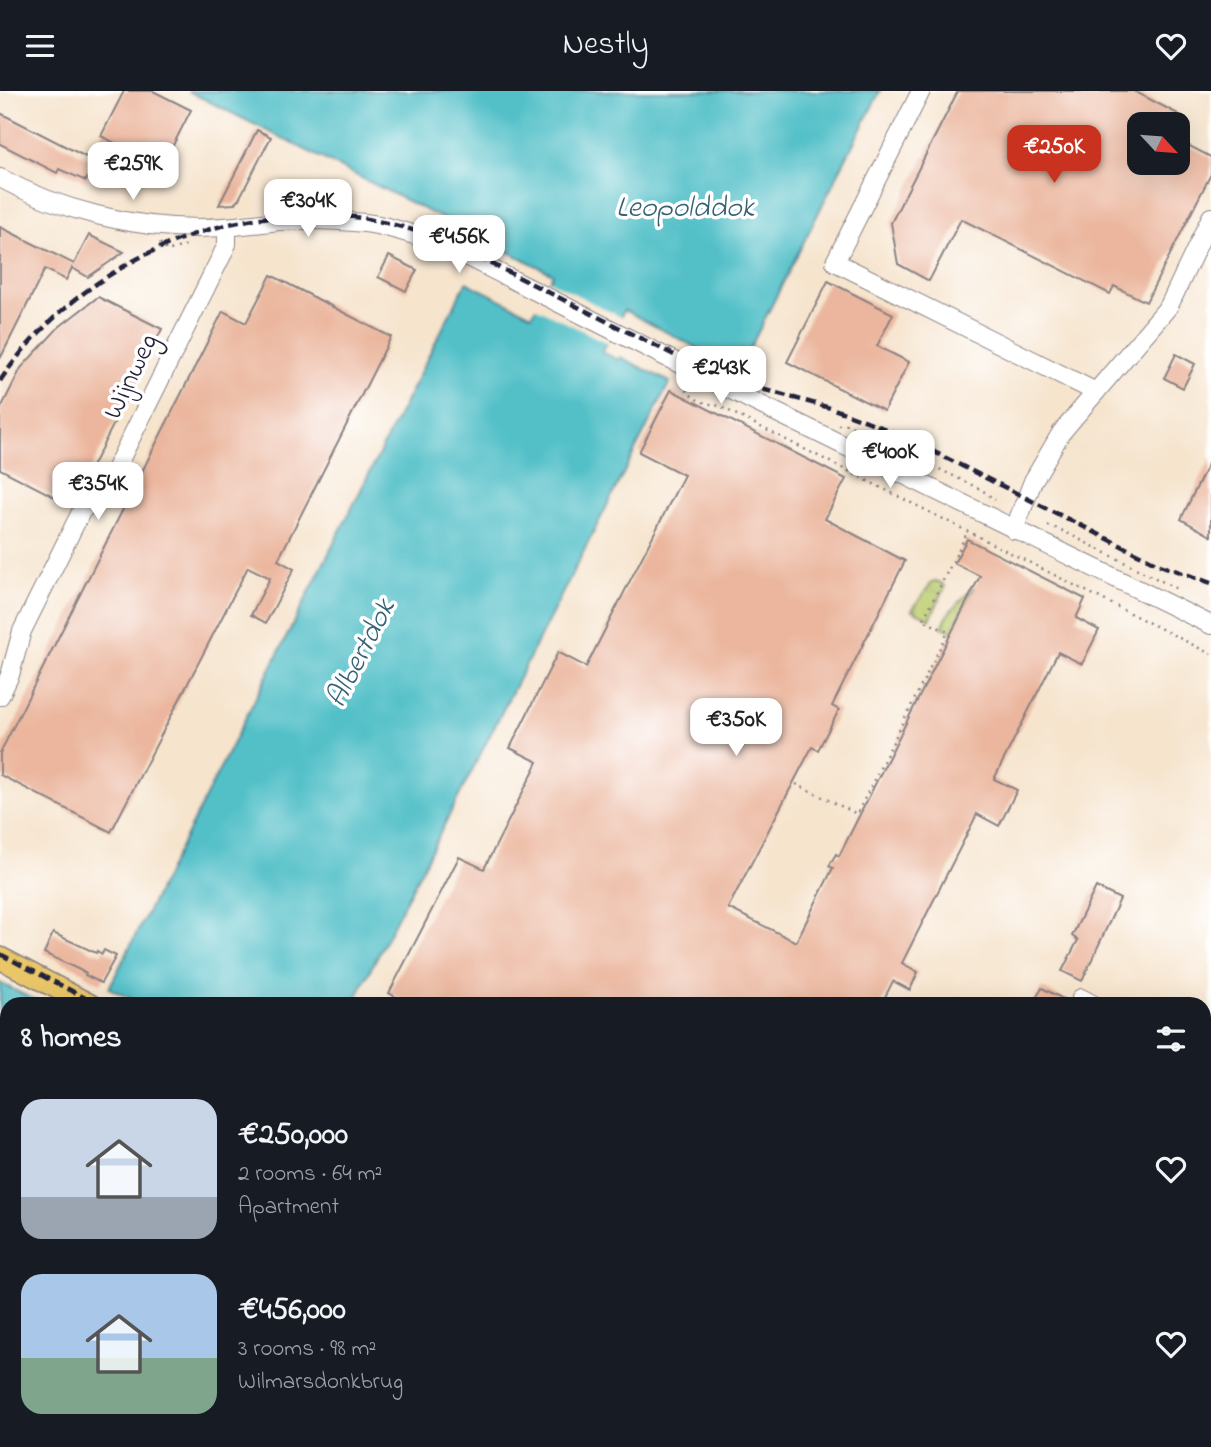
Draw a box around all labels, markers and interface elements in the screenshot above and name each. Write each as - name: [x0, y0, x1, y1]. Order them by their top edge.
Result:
- text: Nestly: [562, 22, 649, 69]
- icon: menu: [21, 27, 59, 65]
- icon: heart: [1152, 27, 1190, 65]
- north arrow: [1127, 112, 1190, 175]
- map controls: [1127, 112, 1190, 175]
- pin: €250K: [1005, 125, 1103, 185]
- text: €250K: [1023, 131, 1085, 164]
- pin: €259K: [84, 143, 182, 202]
- text: €259K: [104, 148, 162, 181]
- pin: €304K: [259, 179, 357, 239]
- text: €304K: [280, 185, 336, 218]
- water label: Leopolddok: [616, 187, 756, 231]
- pin: €456K: [410, 215, 508, 275]
- text: €456K: [429, 221, 489, 254]
- street label: Wijnweg: [94, 327, 170, 427]
- pin: €243K: [672, 347, 770, 406]
- text: €243K: [692, 352, 750, 385]
- pin: €400K: [841, 431, 939, 490]
- text: €400K: [862, 436, 918, 469]
- pin: €354K: [49, 463, 147, 522]
- text: €354K: [68, 468, 128, 501]
- water label: Albertdok: [316, 590, 409, 716]
- pin: €350K: [687, 699, 785, 758]
- text: €350K: [706, 704, 766, 737]
- text: 8 homes: [21, 1017, 122, 1061]
- icon: filters: [1152, 1020, 1190, 1058]
- text: €250,000: [238, 1114, 348, 1158]
- icon: home: [77, 1127, 161, 1211]
- icon: heart: [1152, 1150, 1190, 1188]
- text: 2 rooms · 64 m²: [238, 1158, 382, 1191]
- text: Apartment: [238, 1191, 339, 1224]
- text: €456,000: [238, 1289, 346, 1333]
- icon: home: [77, 1302, 161, 1386]
- icon: heart: [1152, 1325, 1190, 1363]
- text: 3 rooms · 98 m²: [238, 1333, 376, 1366]
- text: Wilmarsdonkbrug: [238, 1366, 403, 1399]

